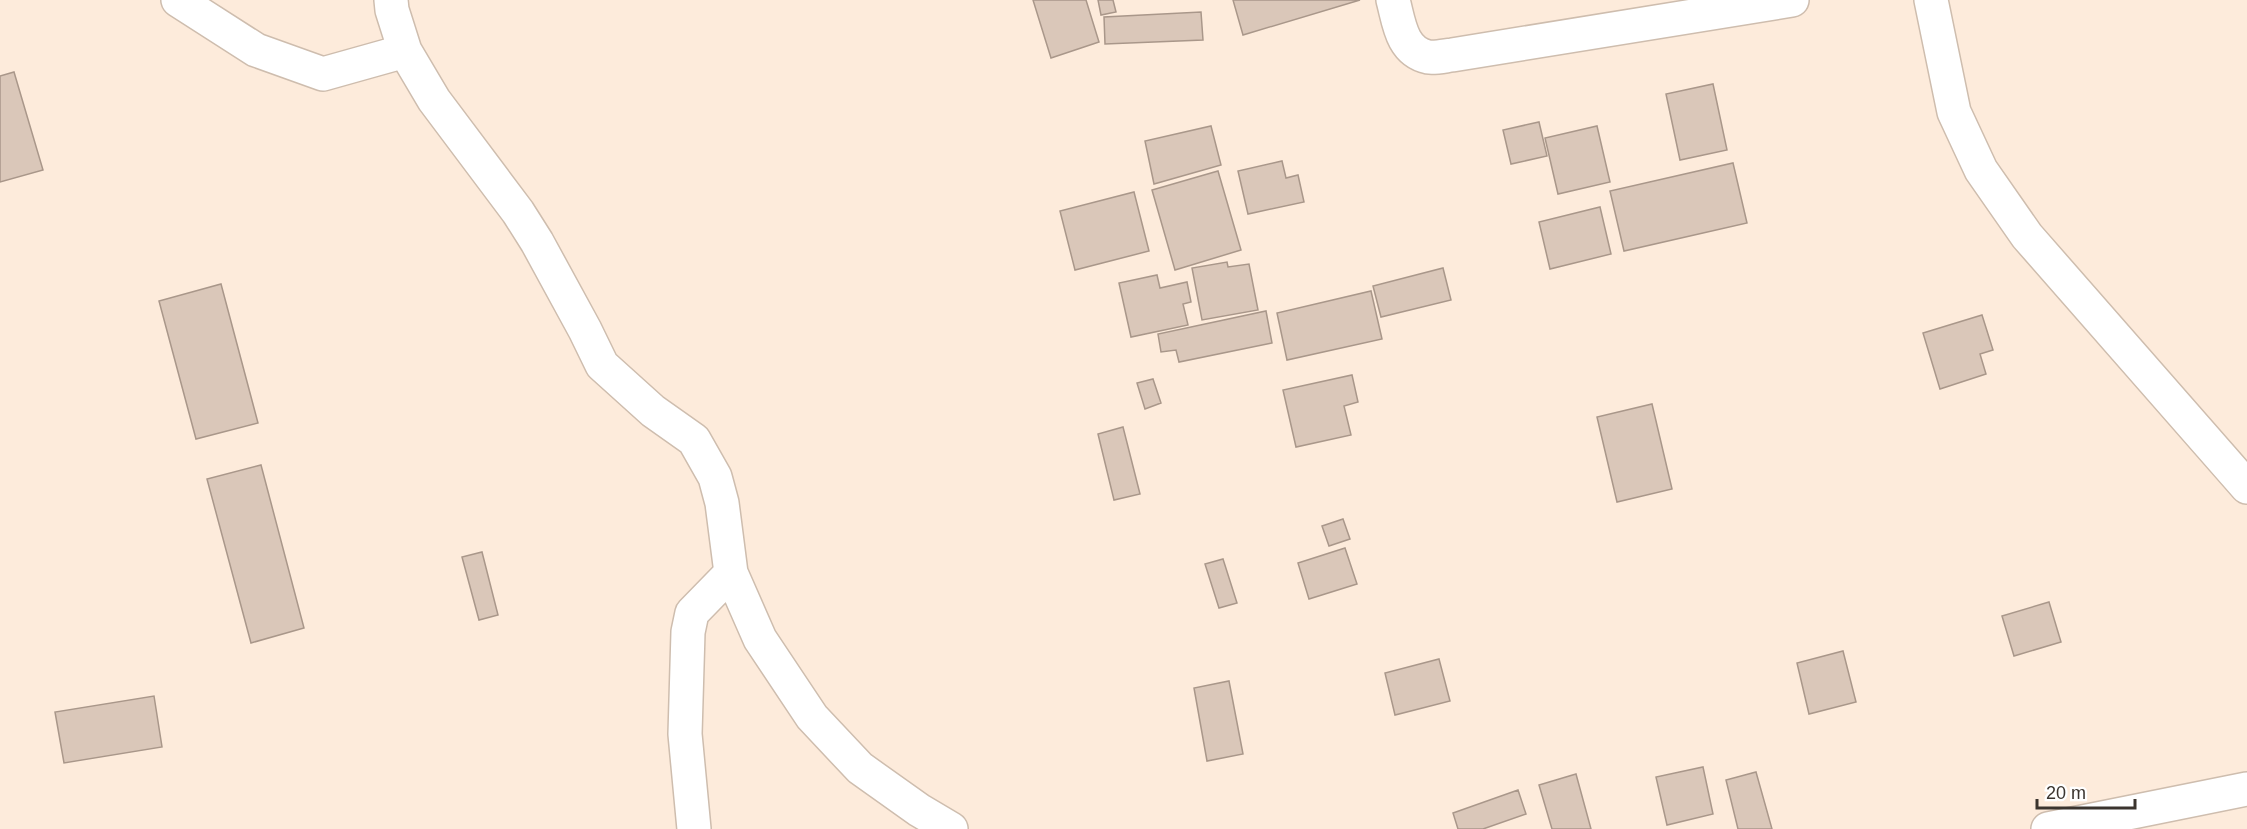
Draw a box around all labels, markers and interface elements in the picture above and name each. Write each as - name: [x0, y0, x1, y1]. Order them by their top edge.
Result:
- scale bar: [2037, 772, 2134, 810]
- text: 20 m: [2046, 783, 2086, 803]

